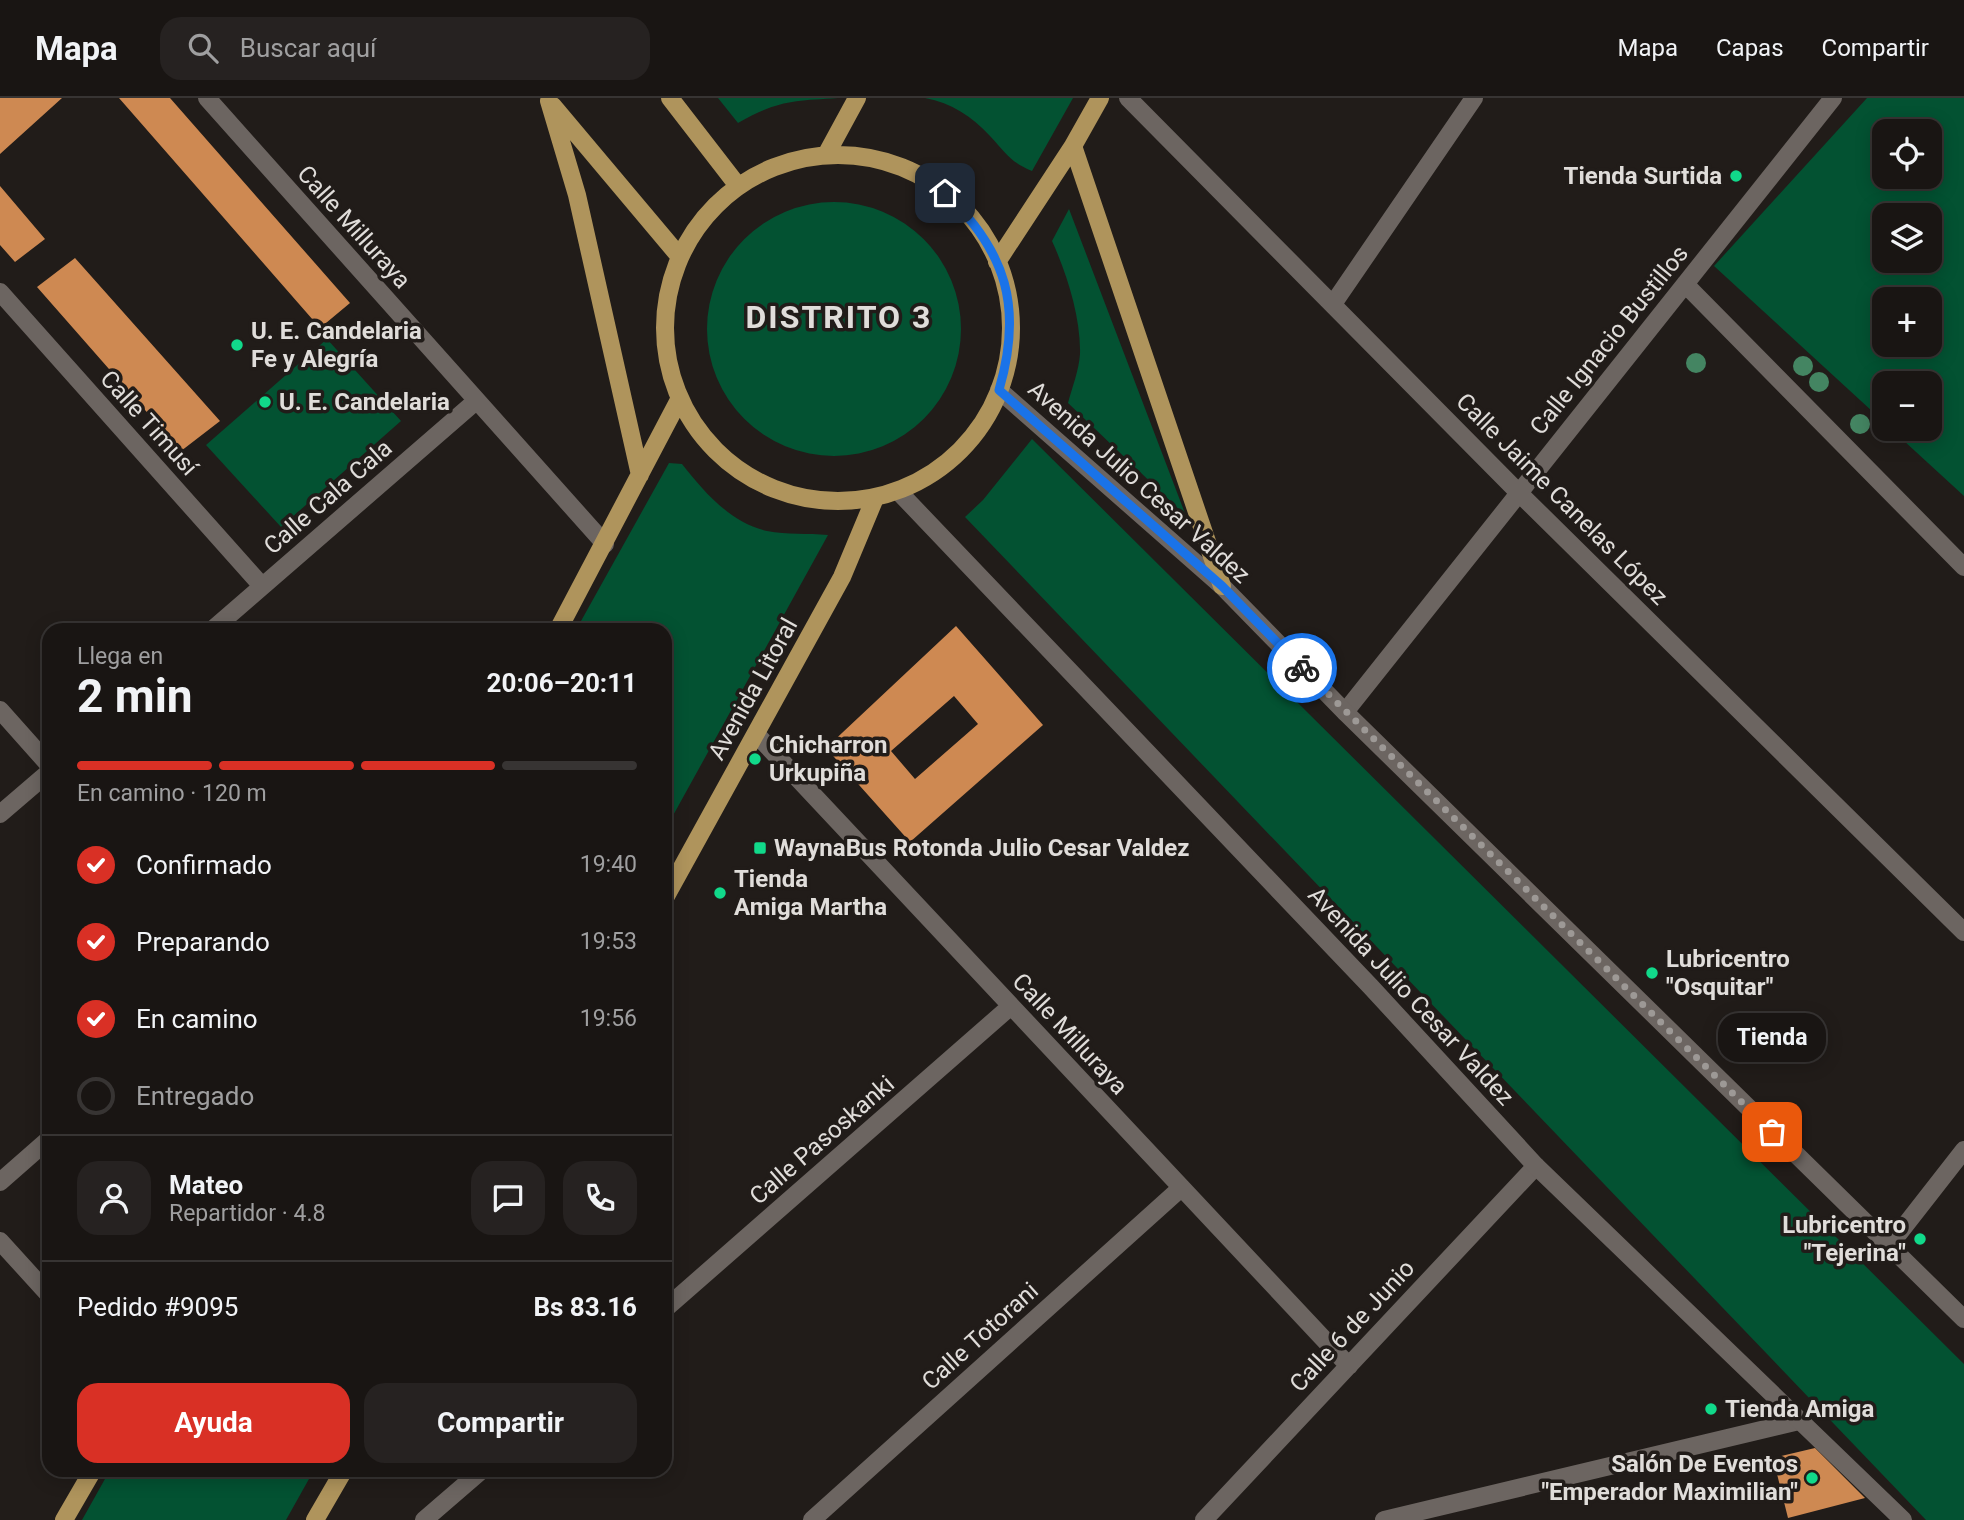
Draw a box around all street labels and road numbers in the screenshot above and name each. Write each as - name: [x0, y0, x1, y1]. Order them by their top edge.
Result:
- street label: Calle Milluraya: [292, 160, 416, 294]
- street label: Calle Ignacio Bustillos: [1524, 240, 1694, 440]
- street label: Calle Timusí: [95, 365, 204, 482]
- street label: Avenida Julio Cesar Valdez: [1022, 375, 1256, 589]
- street label: Calle Jaime Canelas López: [1450, 387, 1674, 611]
- street label: Calle Cala Cala: [258, 434, 398, 560]
- street label: Avenida Litoral: [703, 613, 803, 765]
- street label: Avenida Julio Cesar Valdez: [1302, 881, 1520, 1111]
- street label: Calle Milluraya: [1007, 968, 1133, 1100]
- street label: Calle Pasoskanki: [744, 1070, 900, 1210]
- street label: Calle 6 de Junio: [1284, 1254, 1420, 1398]
- street label: Calle Totorani: [916, 1277, 1044, 1395]

